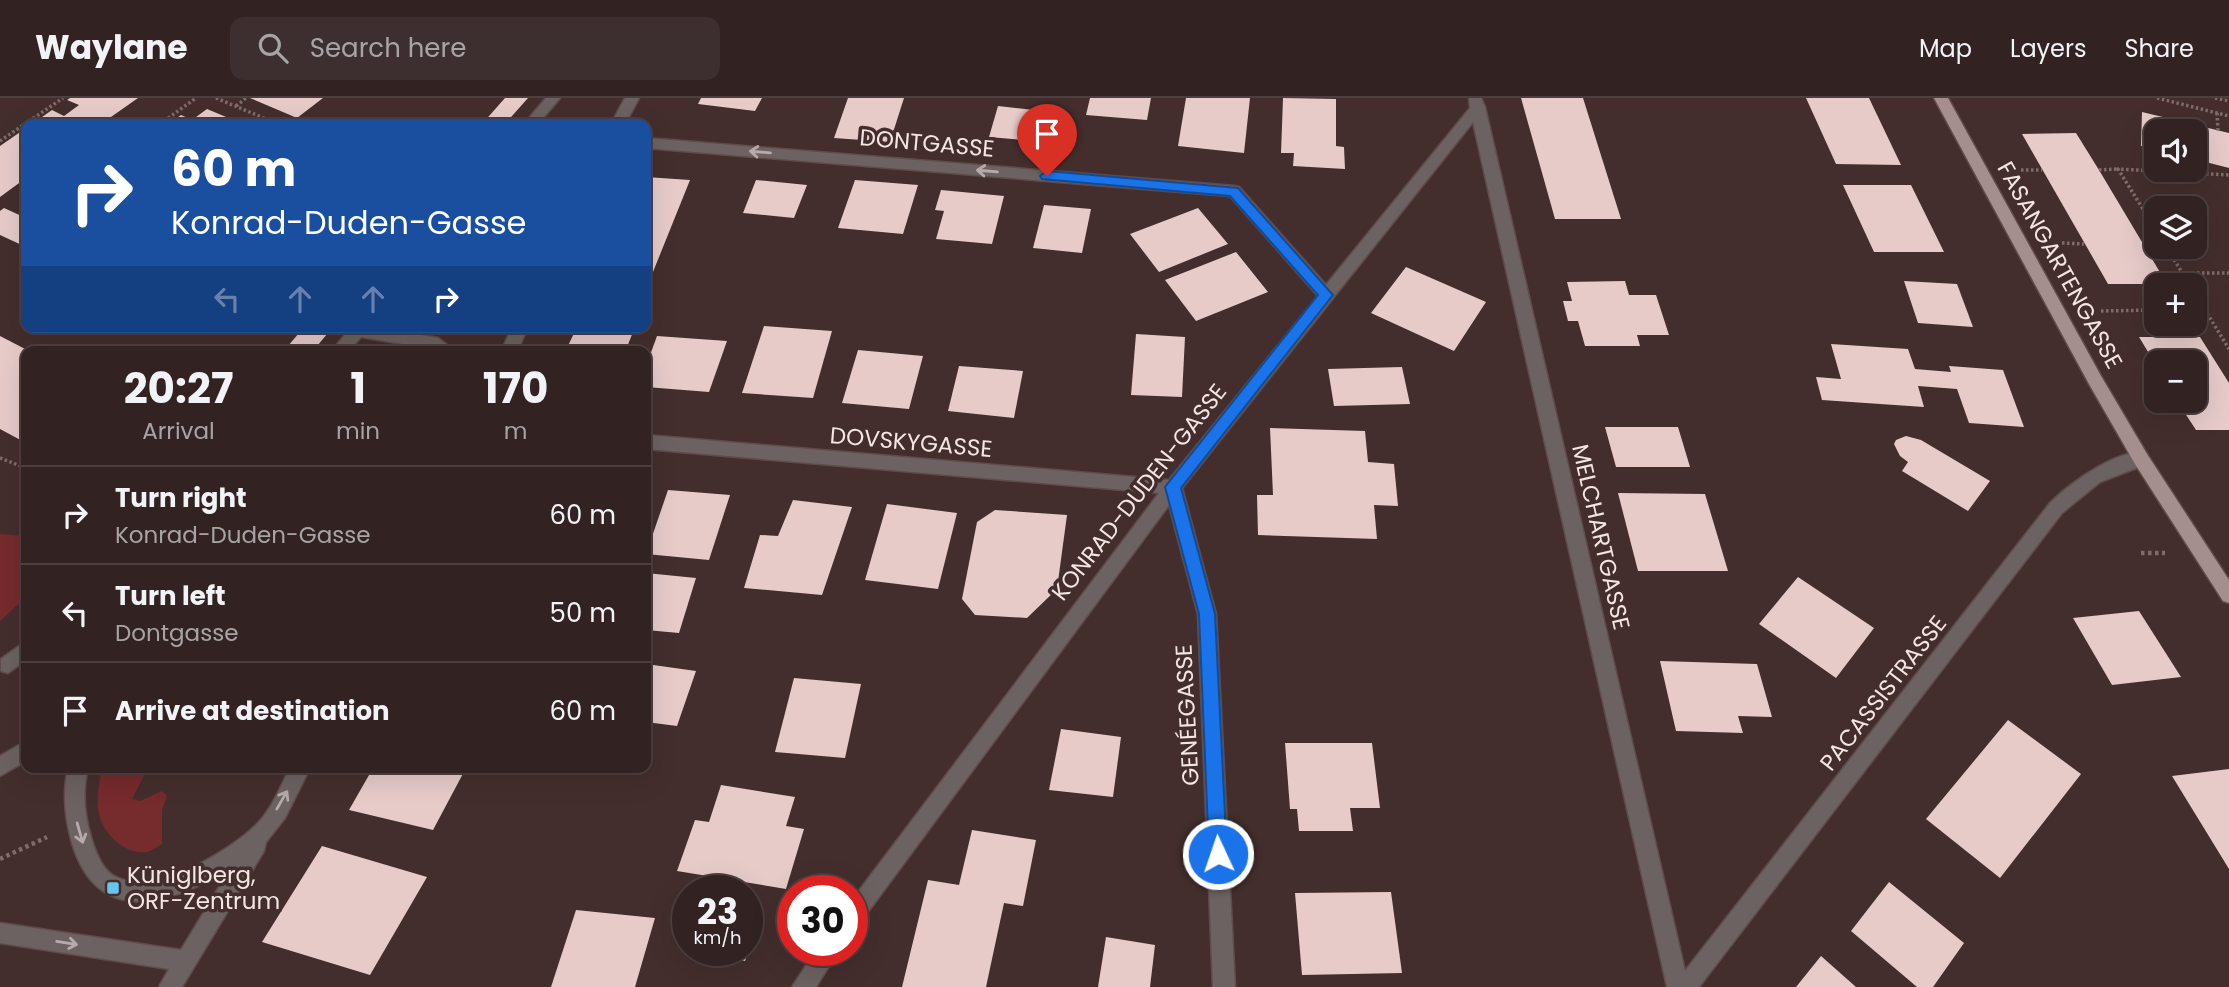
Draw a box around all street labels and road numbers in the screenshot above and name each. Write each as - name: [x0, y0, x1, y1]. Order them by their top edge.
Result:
- street label: DONTGASSE: [858, 121, 996, 165]
- street label: FASANGARTENGASSE: [1990, 156, 2130, 374]
- street label: KONRAD-DUDEN-GASSE: [1044, 377, 1234, 607]
- street label: DOVSKYGASSE: [829, 419, 993, 465]
- street label: MELCHARTGASSE: [1564, 441, 1638, 633]
- street label: PACASSISTRASSE: [1812, 609, 1954, 777]
- street label: GENÉEGASSE: [1167, 643, 1207, 787]

